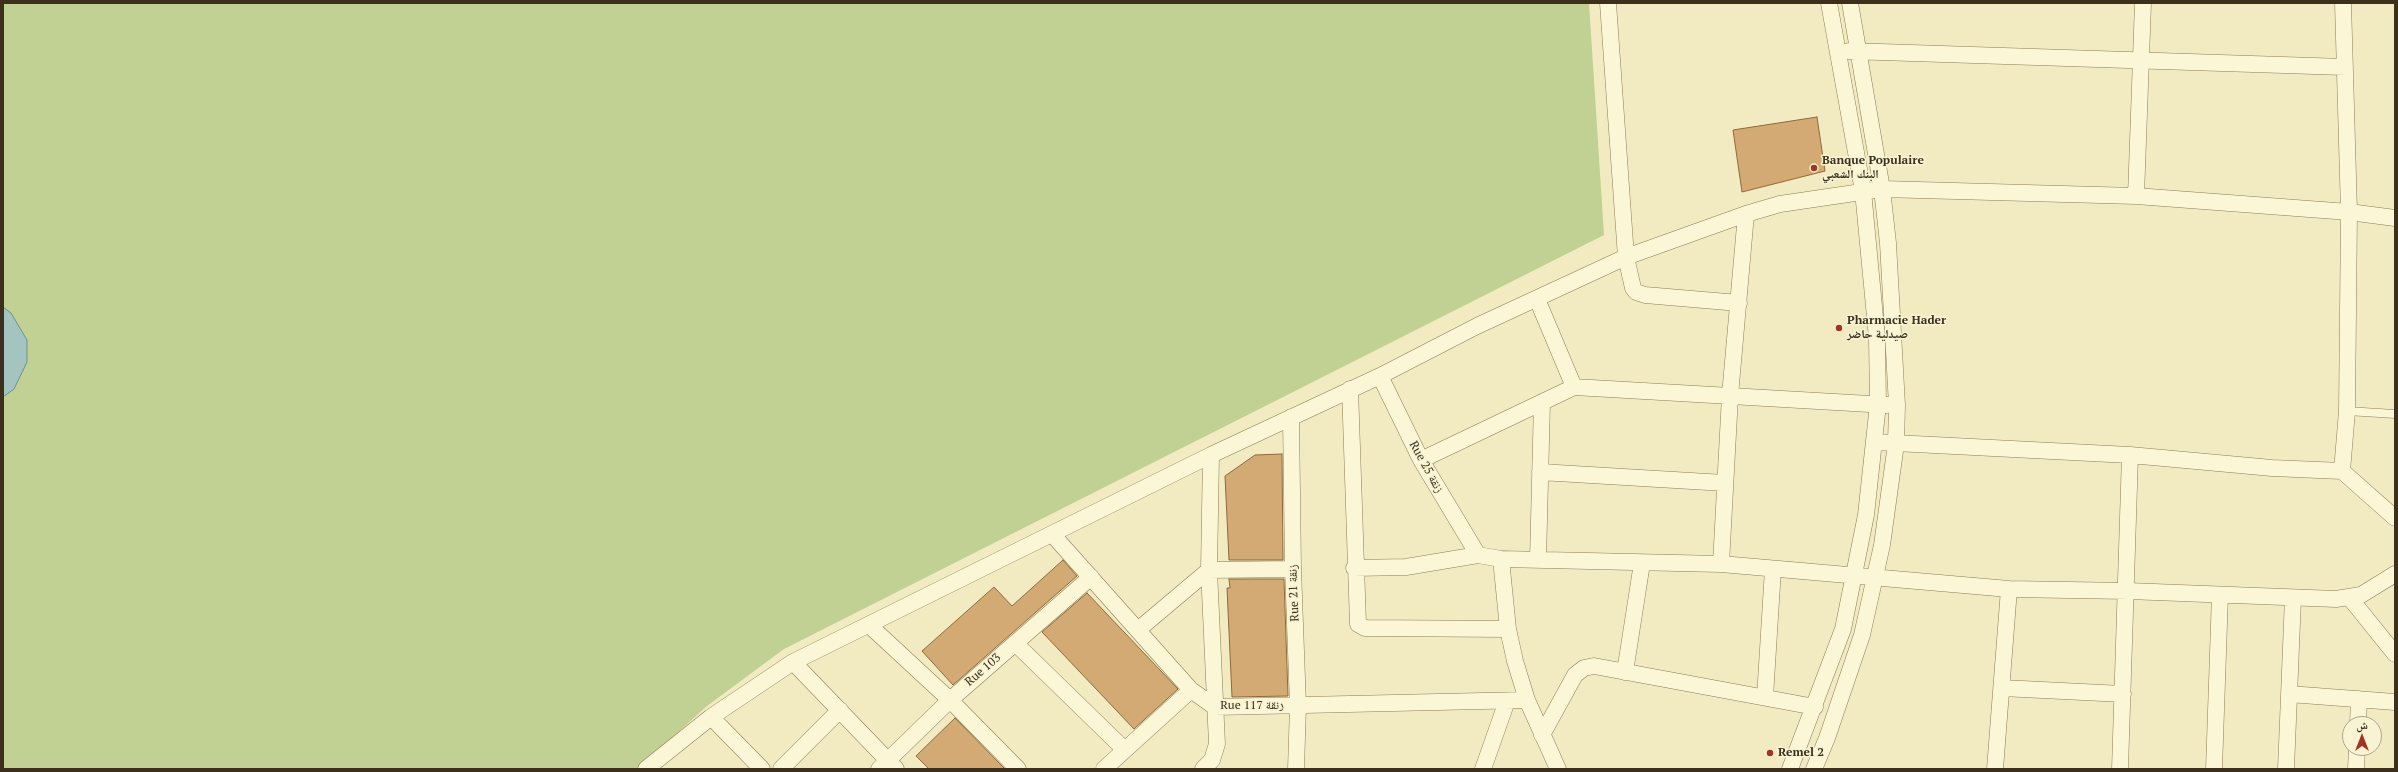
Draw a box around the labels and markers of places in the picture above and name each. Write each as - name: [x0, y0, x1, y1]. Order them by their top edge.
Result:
- place label: Banque Populaire البنك الشعبي: [1822, 154, 1924, 182]
- marker: Banque Populaire البنك الشعبي: [1809, 163, 1819, 173]
- place label: Pharmacie Hader صيدلية حاضر: [1847, 314, 1946, 342]
- marker: Pharmacie Hader صيدلية حاضر: [1834, 323, 1844, 333]
- place label: Remel 2: [1778, 746, 1824, 760]
- marker: Remel 2: [1765, 748, 1775, 758]

